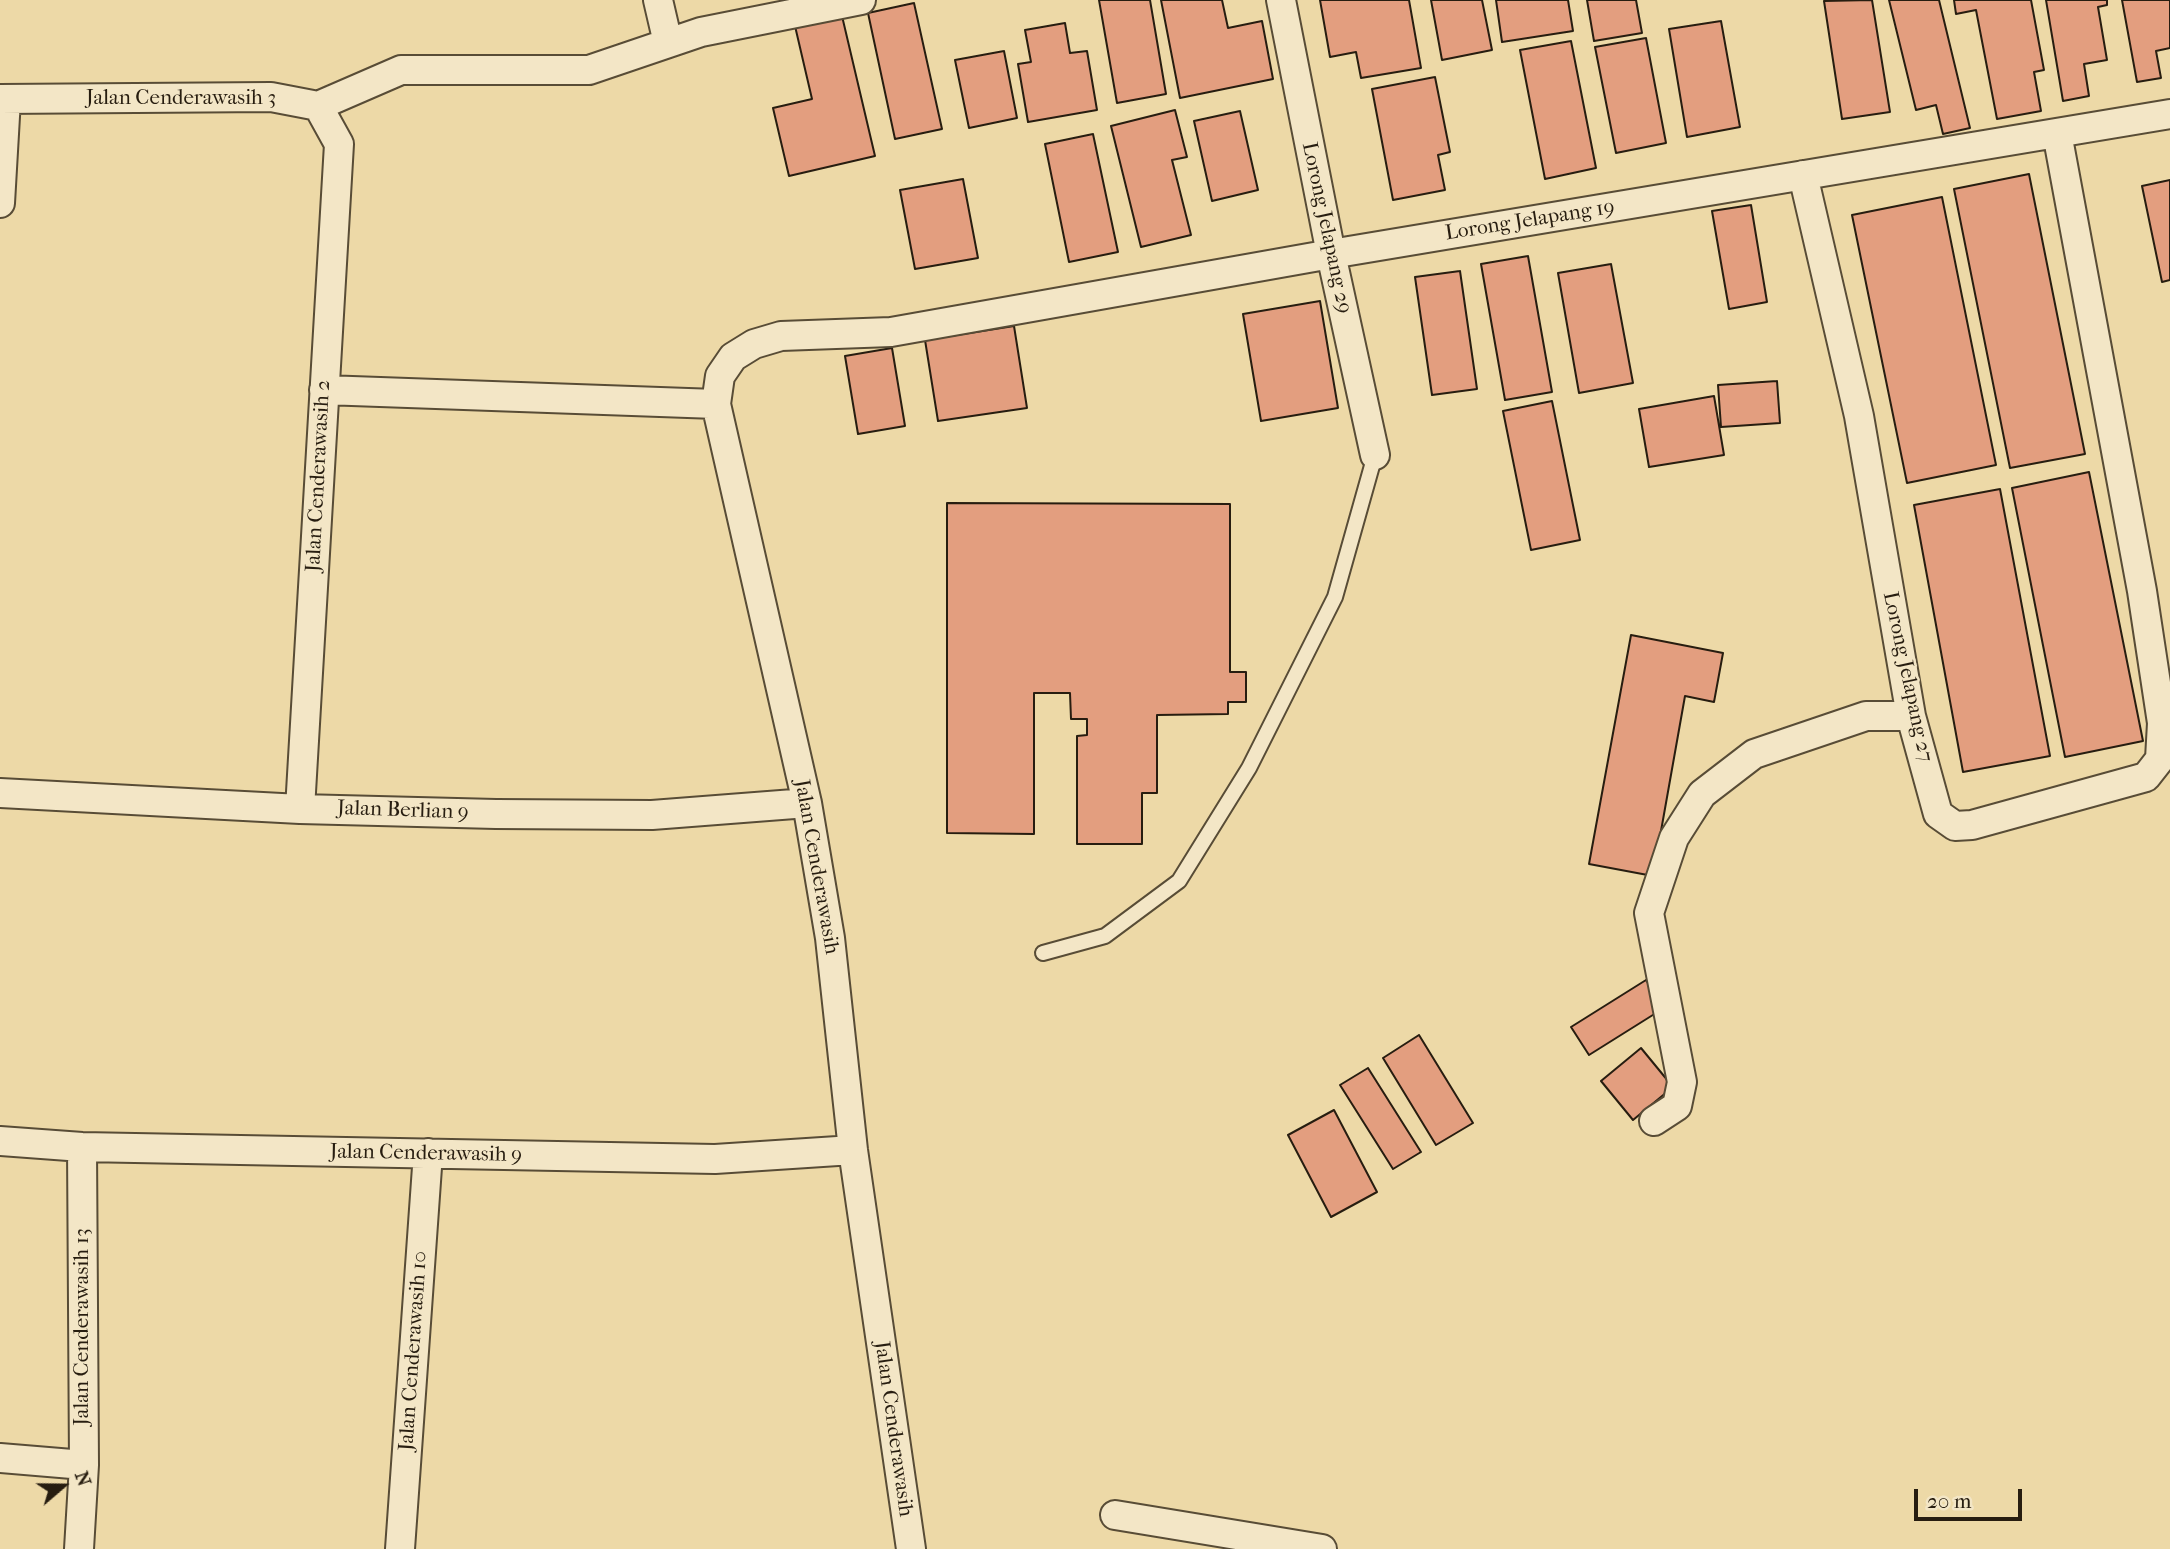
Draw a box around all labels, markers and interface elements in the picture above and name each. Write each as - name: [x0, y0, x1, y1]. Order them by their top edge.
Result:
- street label: Jalan Cenderawasih 3: [86, 86, 276, 112]
- street label: Lorong Jelapang 29: [1296, 140, 1356, 316]
- street label: Lorong Jelapang 19: [1443, 195, 1617, 247]
- street label: Jalan Cenderawasih 2: [301, 379, 337, 573]
- street label: Lorong Jelapang 27: [1877, 589, 1937, 765]
- street label: Jalan Cenderawasih: [788, 778, 844, 956]
- street label: Jalan Berlian 9: [337, 796, 469, 826]
- street label: Jalan Cenderawasih 9: [330, 1140, 522, 1168]
- street label: Jalan Cenderawasih 13: [70, 1228, 96, 1426]
- street label: Jalan Cenderawasih 10: [394, 1250, 434, 1452]
- street label: Jalan Cenderawasih: [868, 1340, 918, 1518]
- north arrow: [28, 1451, 98, 1521]
- text: N: [70, 1468, 96, 1489]
- scale bar: [1918, 1476, 2026, 1520]
- text: 20 m: [1927, 1489, 1971, 1513]

